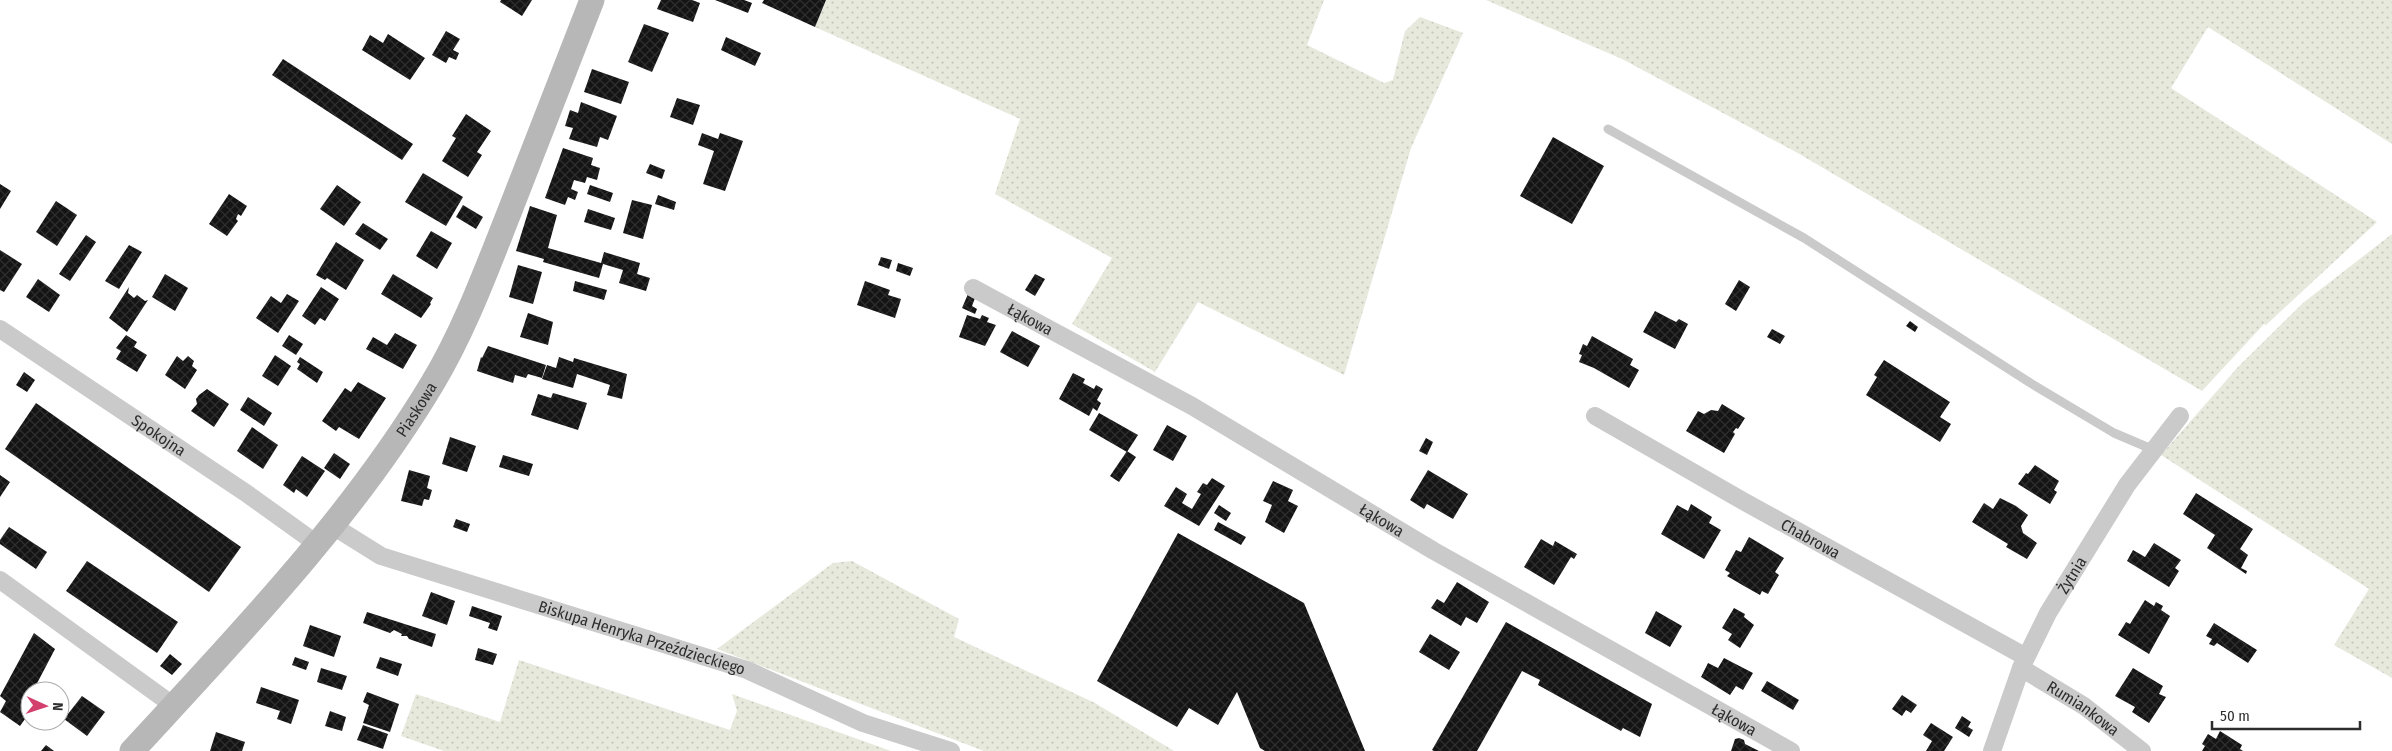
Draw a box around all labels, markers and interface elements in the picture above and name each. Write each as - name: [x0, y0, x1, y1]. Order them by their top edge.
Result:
- street label: Łąkowa: [1004, 299, 1056, 339]
- street label: Piaskowa: [392, 379, 441, 440]
- street label: Spokojna: [128, 411, 189, 460]
- street label: Łąkowa: [1356, 499, 1408, 541]
- street label: Chabrowa: [1778, 515, 1843, 563]
- street label: Żytnia: [2053, 553, 2091, 597]
- street label: Biskupa Henryka Przeździeckiego: [536, 597, 748, 679]
- street label: Rumiankowa: [2043, 677, 2123, 740]
- north arrow: [20, 681, 70, 731]
- scale bar: [2212, 698, 2360, 730]
- street label: Łąkowa: [1708, 699, 1760, 740]
- text: N: [49, 702, 66, 711]
- text: 50 m: [2220, 707, 2250, 725]

